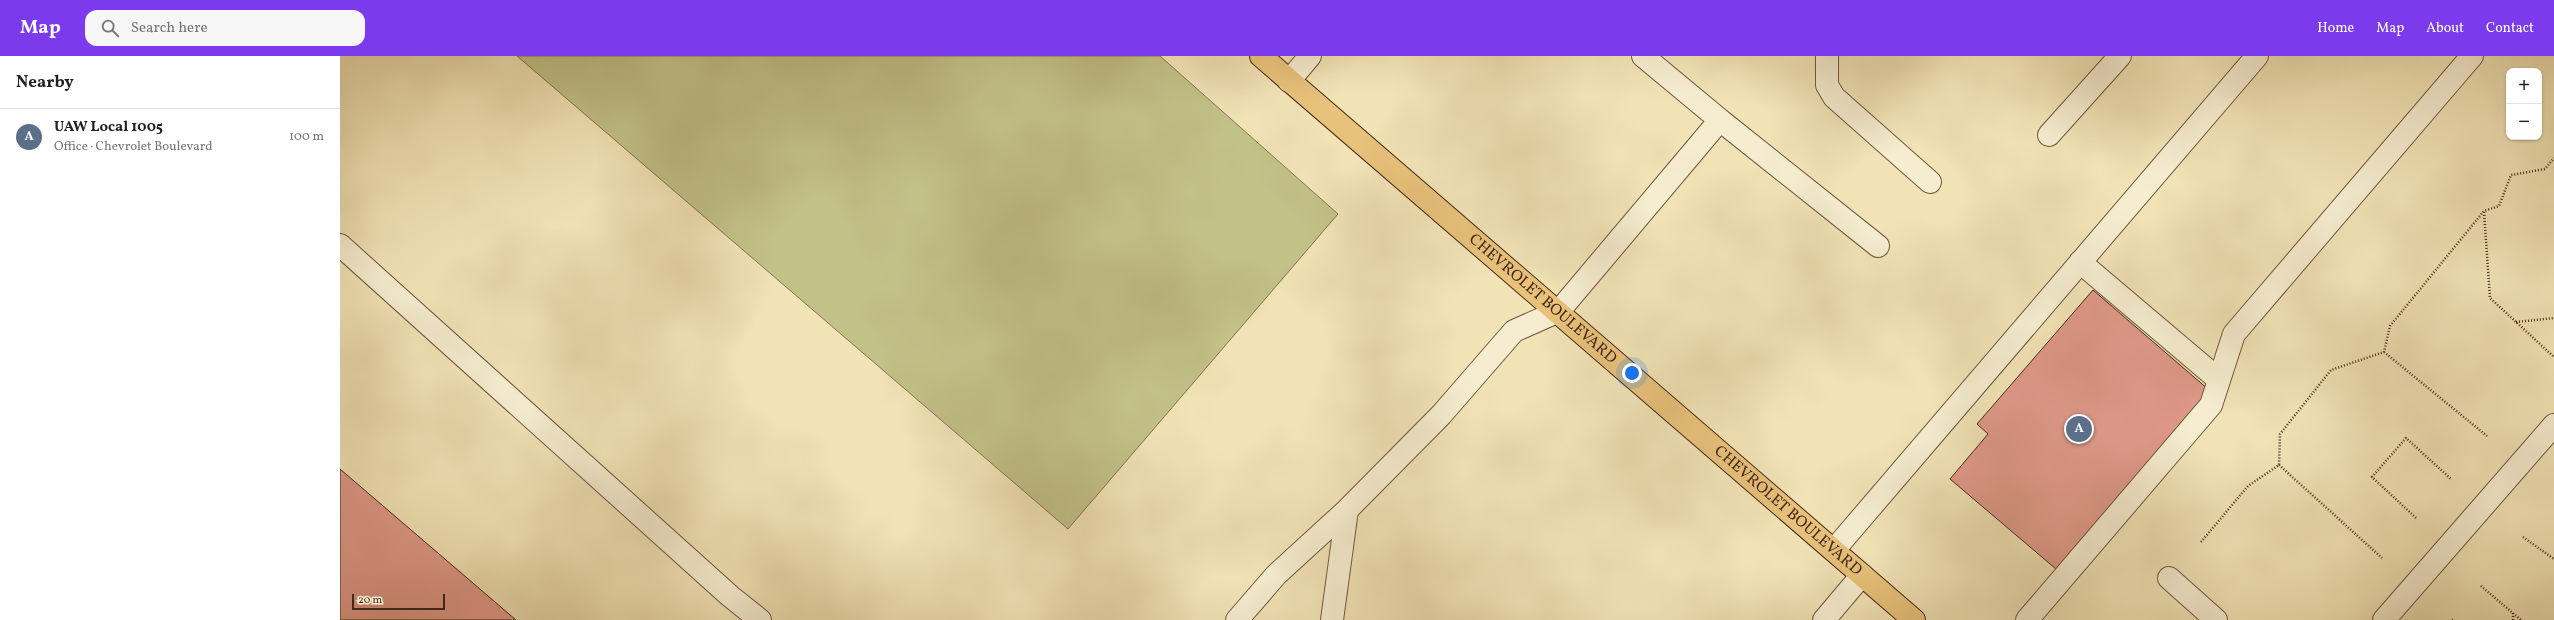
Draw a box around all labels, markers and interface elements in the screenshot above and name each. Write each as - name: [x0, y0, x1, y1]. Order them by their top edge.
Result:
- search box: [85, 10, 365, 46]
- text: Map: [20, 15, 61, 41]
- icon: search: [99, 17, 121, 39]
- text: Search here: [131, 18, 208, 39]
- text: Home: [2317, 19, 2354, 38]
- text: Map: [2376, 19, 2404, 38]
- text: About: [2426, 19, 2464, 38]
- text: Contact: [2486, 19, 2534, 38]
- map controls: [2506, 68, 2542, 140]
- button: +: [2506, 68, 2542, 104]
- text: Nearby: [16, 71, 74, 94]
- button: −: [2506, 104, 2542, 140]
- text: UAW Local 1005: [54, 117, 163, 138]
- text: A: [24, 128, 34, 146]
- text: 100 m: [289, 128, 324, 146]
- text: Office · Chevrolet Boulevard: [54, 138, 213, 156]
- street label: CHEVROLET BOULEVARD: [1464, 229, 1622, 370]
- your location: [1622, 363, 1642, 383]
- pin: A: [2066, 414, 2092, 444]
- street label: CHEVROLET BOULEVARD: [1709, 441, 1867, 581]
- scale bar: [352, 592, 445, 611]
- text: 20 m: [358, 593, 382, 608]

